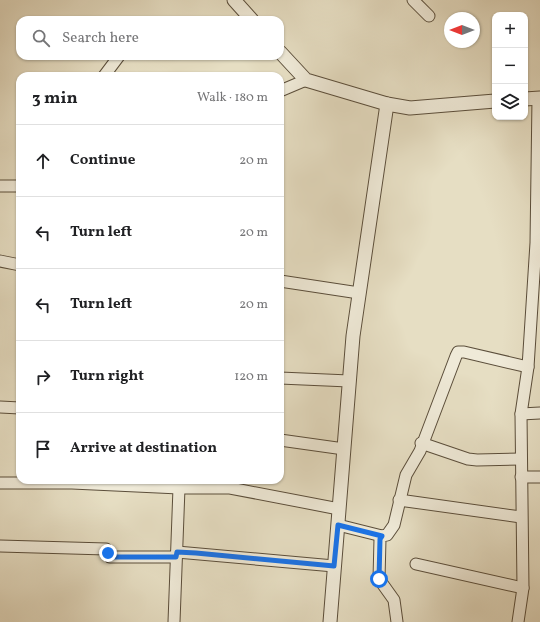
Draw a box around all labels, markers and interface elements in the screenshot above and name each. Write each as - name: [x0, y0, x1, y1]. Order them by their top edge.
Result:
- north arrow: [444, 12, 480, 48]
- map controls: [492, 12, 528, 120]
- button: +: [492, 12, 528, 48]
- search box: [16, 16, 284, 60]
- icon: search: [30, 27, 52, 49]
- text: Search here: [62, 28, 139, 49]
- button: −: [492, 48, 528, 84]
- button: layers: [492, 84, 528, 120]
- text: 3 min: [32, 87, 78, 110]
- text: Walk · 180 m: [197, 89, 268, 107]
- icon: ahead: [32, 150, 54, 172]
- text: Continue: [70, 150, 135, 171]
- text: 20 m: [239, 152, 268, 170]
- icon: left: [32, 222, 54, 244]
- text: Turn left: [70, 222, 132, 243]
- text: 20 m: [239, 224, 268, 242]
- icon: left: [32, 294, 54, 316]
- text: Turn left: [70, 294, 132, 315]
- text: 20 m: [239, 296, 268, 314]
- icon: right: [32, 366, 54, 388]
- text: Turn right: [70, 366, 144, 387]
- text: 120 m: [234, 368, 268, 386]
- icon: arrive: [32, 438, 54, 460]
- text: Arrive at destination: [70, 438, 217, 459]
- route end: [99, 544, 117, 562]
- route start: [370, 570, 388, 588]

